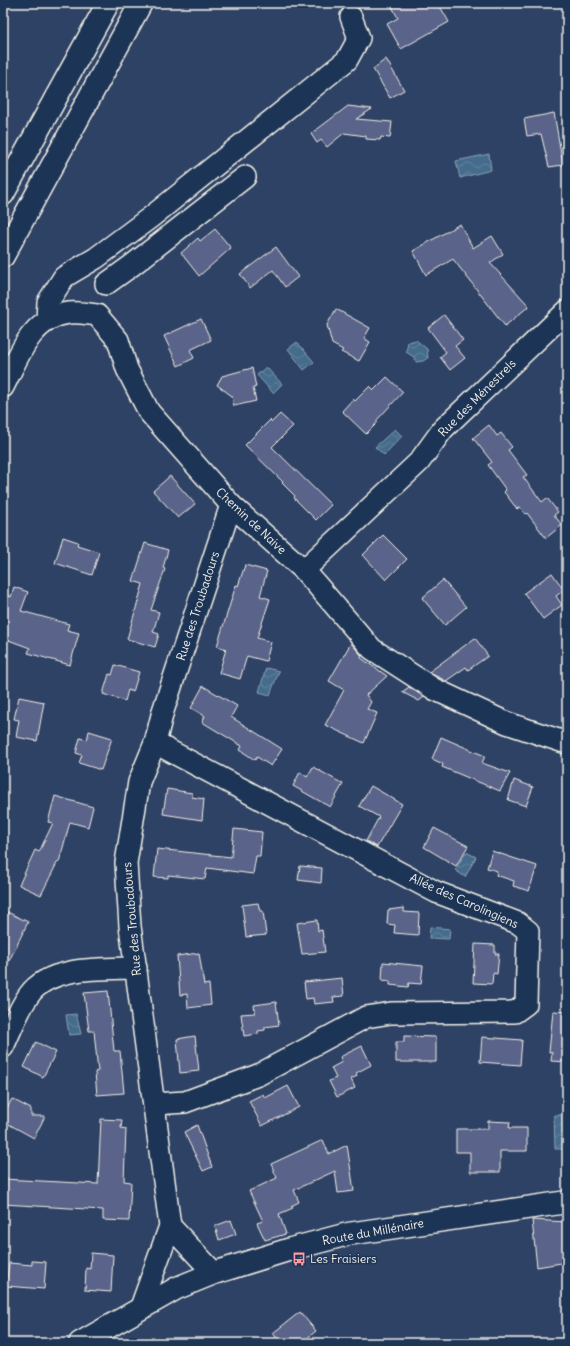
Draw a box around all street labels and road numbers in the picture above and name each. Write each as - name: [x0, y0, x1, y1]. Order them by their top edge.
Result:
- street label: Rue des Ménestrels: [435, 356, 519, 440]
- street label: Chemin de Naive: [213, 484, 290, 557]
- street label: Rue des Troubadours: [173, 549, 222, 662]
- street label: Rue des Troubadours: [119, 861, 144, 977]
- street label: Allée des Carolingiens: [408, 870, 521, 931]
- street label: Route du Millénaire: [321, 1215, 425, 1248]

